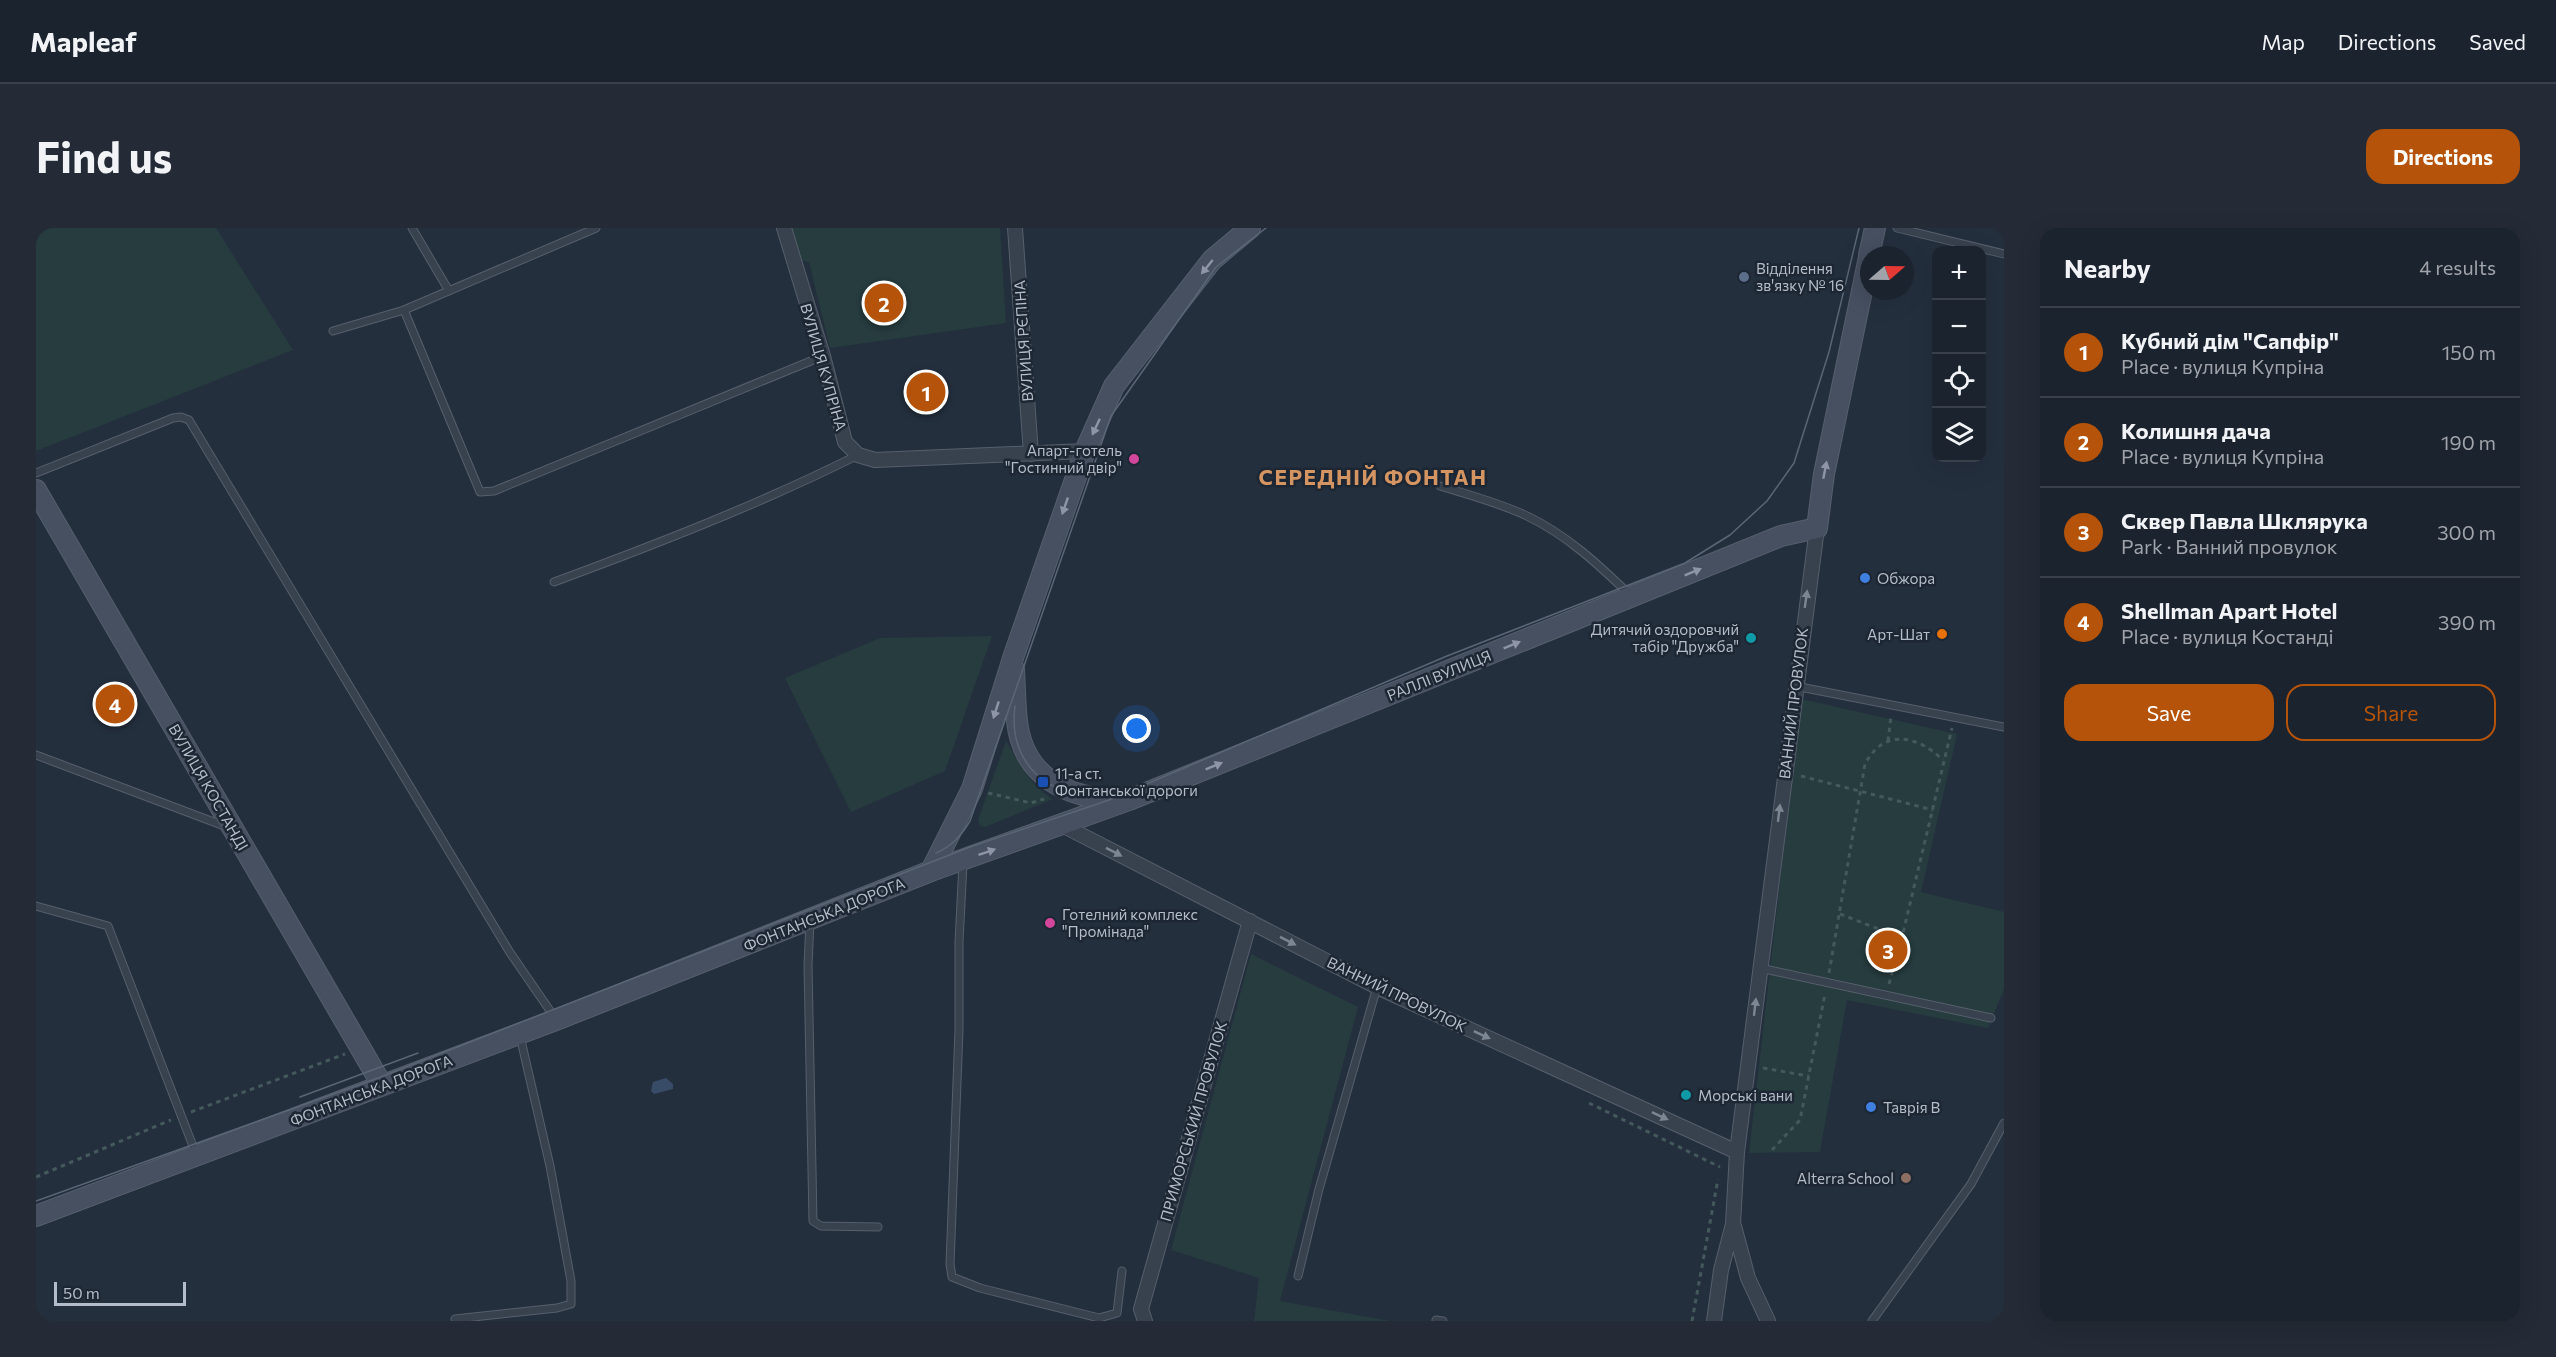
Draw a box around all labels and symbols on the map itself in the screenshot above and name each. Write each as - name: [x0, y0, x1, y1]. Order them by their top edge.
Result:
- north arrow: [1860, 246, 1914, 300]
- place label: Відділення зв'язку № 16: [1756, 259, 1844, 294]
- one-way arrow: [1201, 260, 1213, 275]
- marker: Відділення зв'язку № 16: [1737, 270, 1751, 284]
- pin: 2: [864, 280, 904, 326]
- street label: ВУЛИЦЯ РЄПІНА: [1010, 280, 1036, 402]
- street label: ВУЛИЦЯ КУПРІНА: [797, 301, 851, 433]
- pin: 1: [906, 370, 946, 414]
- one-way arrow: [1091, 418, 1100, 435]
- place label: Апарт-готель "Гостинний двір": [1005, 441, 1122, 476]
- marker: Апарт-готель "Гостинний двір": [1127, 452, 1141, 466]
- one-way arrow: [1821, 460, 1830, 479]
- district label: СЕРЕДНІЙ ФОНТАН: [1259, 464, 1487, 489]
- one-way arrow: [1060, 497, 1070, 515]
- one-way arrow: [1684, 567, 1702, 576]
- place label: Обжора: [1877, 569, 1935, 587]
- marker: Обжора: [1858, 571, 1872, 585]
- one-way arrow: [1802, 589, 1811, 608]
- place label: Дитячий оздоровчий табір "Дружба": [1591, 620, 1739, 655]
- place label: Арт-Шат: [1867, 625, 1930, 643]
- street label: ВАННИЙ ПРОВУЛОК: [1775, 626, 1811, 780]
- marker: Арт-Шат: [1935, 627, 1949, 641]
- marker: Дитячий оздоровчий табір "Дружба": [1744, 631, 1758, 645]
- one-way arrow: [1503, 640, 1521, 650]
- street label: РАЛЛІ ВУЛИЦЯ: [1384, 646, 1494, 704]
- pin: 4: [96, 682, 134, 726]
- one-way arrow: [991, 701, 1000, 719]
- your location: [1122, 714, 1151, 743]
- street label: ВУЛИЦЯ КОСТАНДІ: [165, 721, 253, 853]
- one-way arrow: [1206, 761, 1224, 771]
- place label: 11-а ст. Фонтанської дороги: [1055, 764, 1198, 799]
- marker: 11-а ст. Фонтанської дороги: [1036, 775, 1050, 789]
- one-way arrow: [1775, 804, 1784, 823]
- one-way arrow: [978, 846, 996, 856]
- one-way arrow: [1106, 847, 1123, 857]
- street label: ФОНТАНСЬКА ДОРОГА: [741, 873, 907, 955]
- place label: Готелний комплекс "Промінада": [1062, 905, 1198, 940]
- marker: Готелний комплекс "Промінада": [1043, 916, 1057, 930]
- pin: 3: [1868, 928, 1908, 972]
- one-way arrow: [1280, 936, 1297, 946]
- street label: ВАННИЙ ПРОВУЛОК: [1324, 952, 1470, 1036]
- one-way arrow: [1750, 997, 1760, 1016]
- street label: ПРИМОРСЬКИЙ ПРОВУЛОК: [1156, 1019, 1230, 1223]
- one-way arrow: [1474, 1030, 1492, 1040]
- street label: ФОНТАНСЬКА ДОРОГА: [287, 1051, 455, 1129]
- place label: Морські вани: [1698, 1086, 1793, 1104]
- marker: Морські вани: [1679, 1088, 1693, 1102]
- place label: Таврія В: [1883, 1098, 1940, 1116]
- marker: Таврія В: [1864, 1100, 1878, 1114]
- one-way arrow: [1651, 1112, 1668, 1121]
- place label: Alterra School: [1797, 1169, 1894, 1187]
- marker: Alterra School: [1899, 1171, 1913, 1185]
- scale bar: [54, 1279, 186, 1306]

